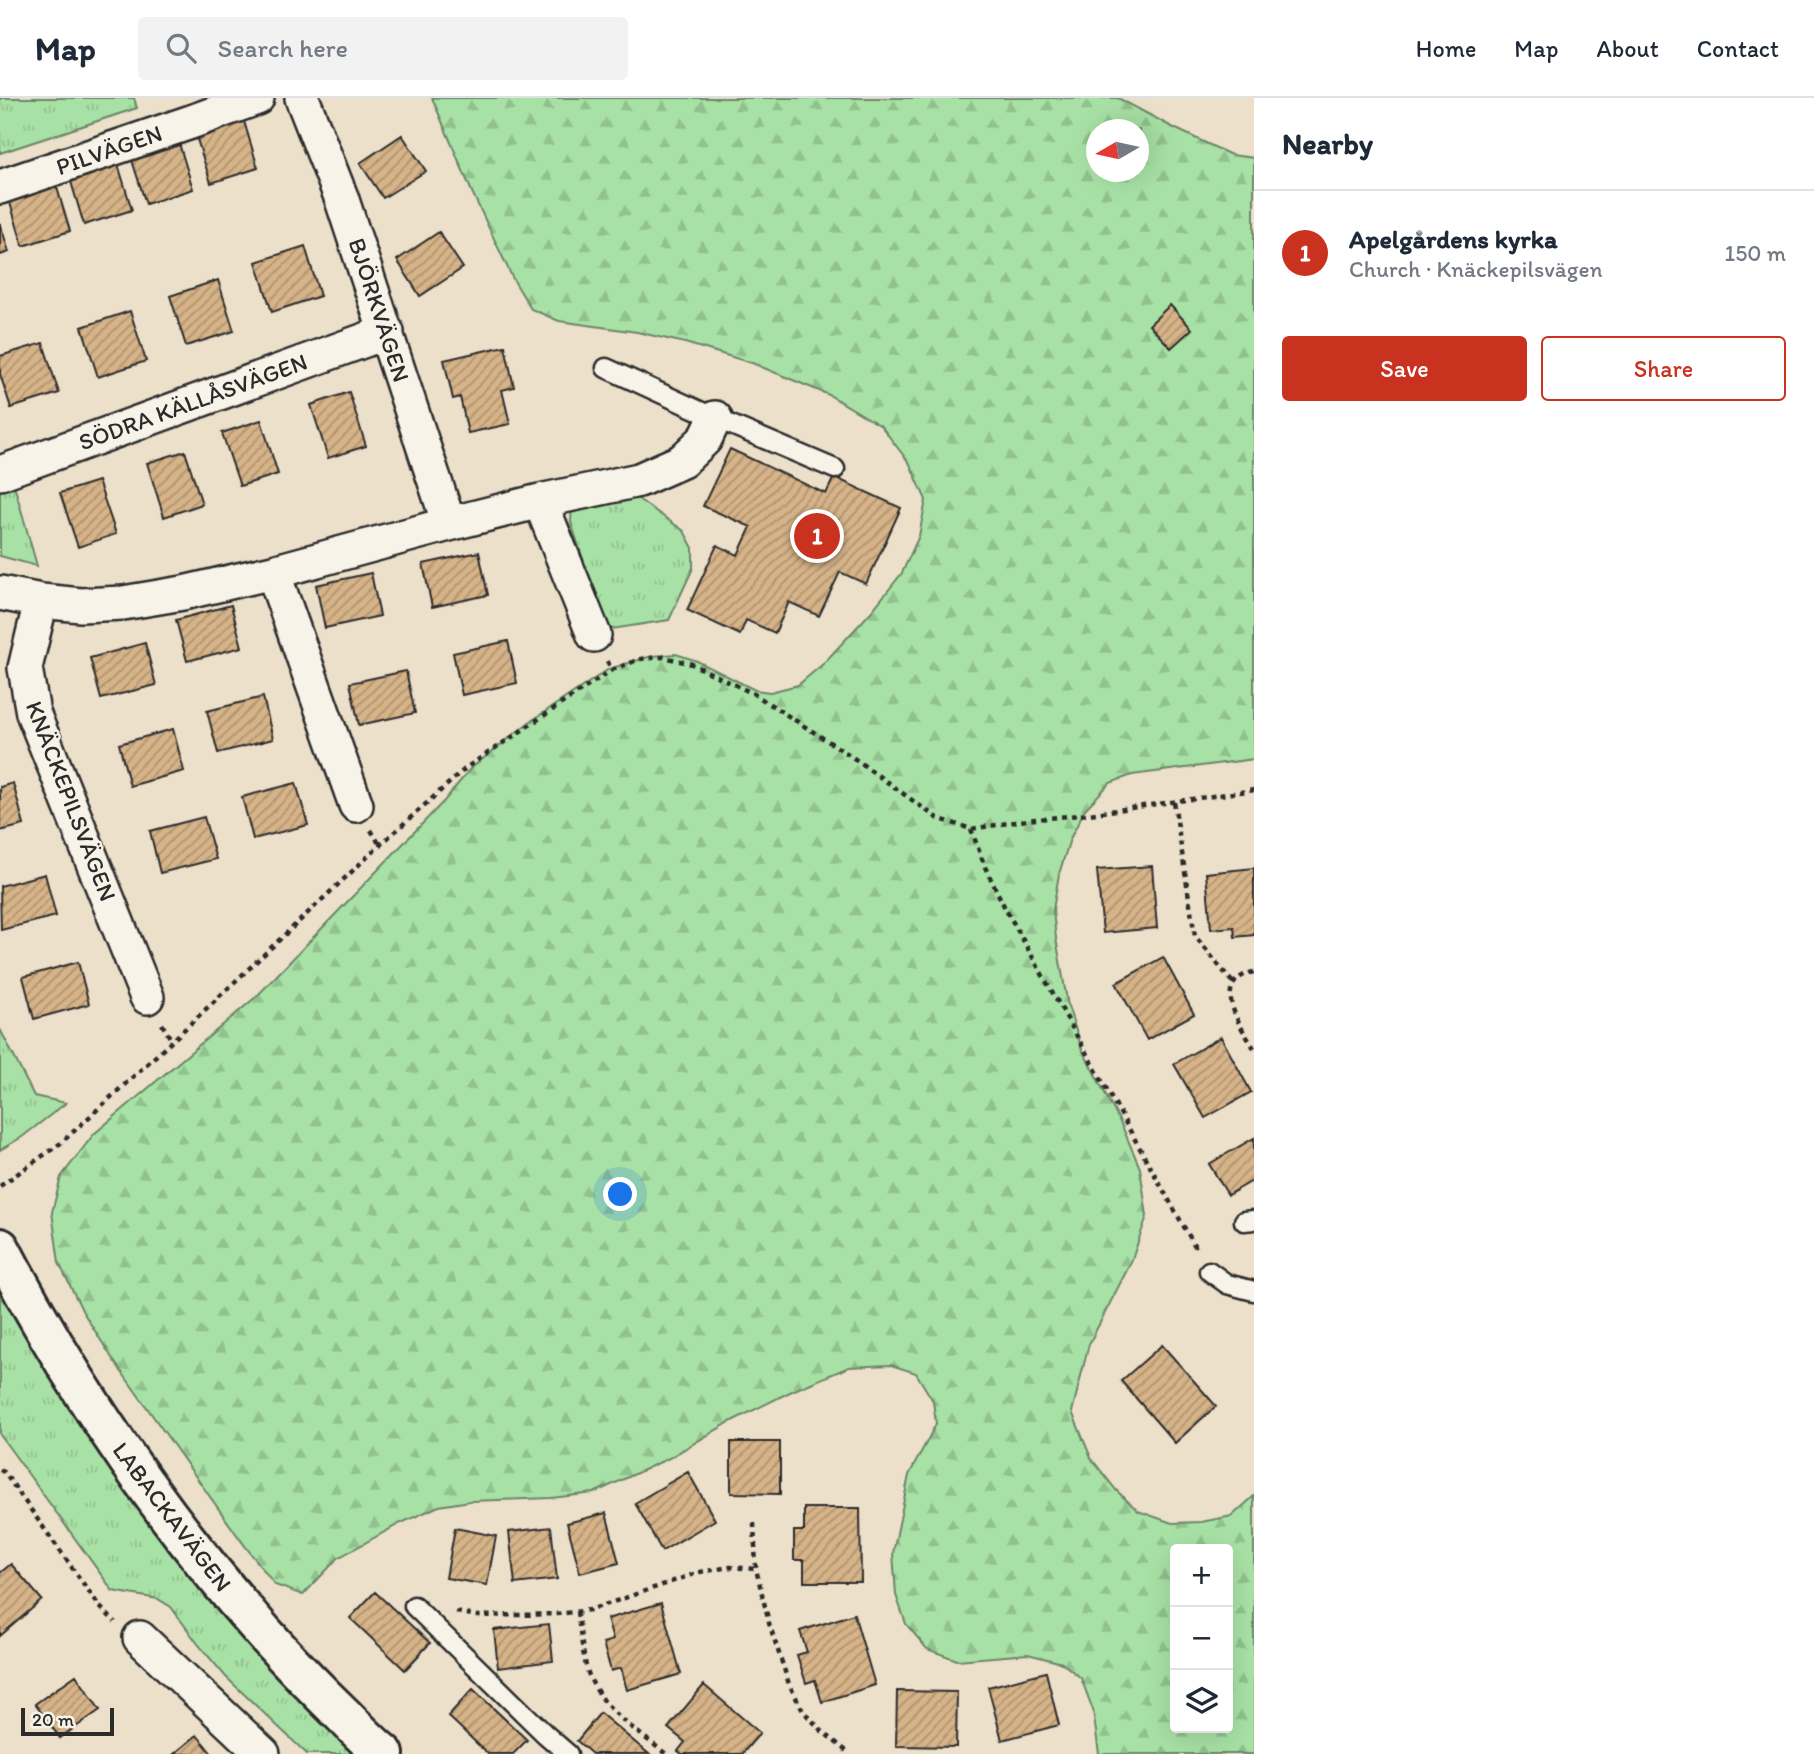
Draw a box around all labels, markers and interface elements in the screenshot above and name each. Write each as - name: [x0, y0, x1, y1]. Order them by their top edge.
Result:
- search box: [138, 17, 628, 80]
- text: Map: [35, 29, 96, 68]
- icon: search: [162, 29, 200, 67]
- text: Search here: [218, 32, 348, 64]
- text: Home: [1416, 34, 1476, 63]
- text: Map: [1514, 34, 1558, 63]
- text: About: [1596, 34, 1659, 63]
- text: Contact: [1697, 34, 1779, 63]
- street label: PILVÄGEN: [52, 118, 166, 181]
- north arrow: [1086, 119, 1149, 182]
- text: Nearby: [1282, 125, 1373, 162]
- text: Apelgårdens kyrka: [1349, 223, 1557, 255]
- street label: BJÖRKVÄGEN: [343, 234, 416, 385]
- text: 1: [1300, 239, 1310, 267]
- text: 150 m: [1725, 239, 1786, 267]
- text: Church · Knäckepilsvägen: [1349, 255, 1603, 283]
- button: Save: [1282, 336, 1527, 401]
- button: Share: [1541, 336, 1786, 401]
- street label: SÖDRA KÄLLÅSVÄGEN: [75, 347, 311, 456]
- pin: 1: [794, 510, 840, 562]
- street label: KNÄCKEPILSVÄGEN: [20, 697, 123, 905]
- your location: [603, 1177, 637, 1211]
- street label: LABACKAVÄGEN: [107, 1436, 238, 1597]
- map controls: [1170, 1544, 1233, 1733]
- button: +: [1170, 1544, 1233, 1607]
- button: −: [1170, 1607, 1233, 1670]
- button: layers: [1170, 1670, 1233, 1733]
- scale bar: [21, 1705, 114, 1737]
- text: 20 m: [32, 1708, 74, 1731]

